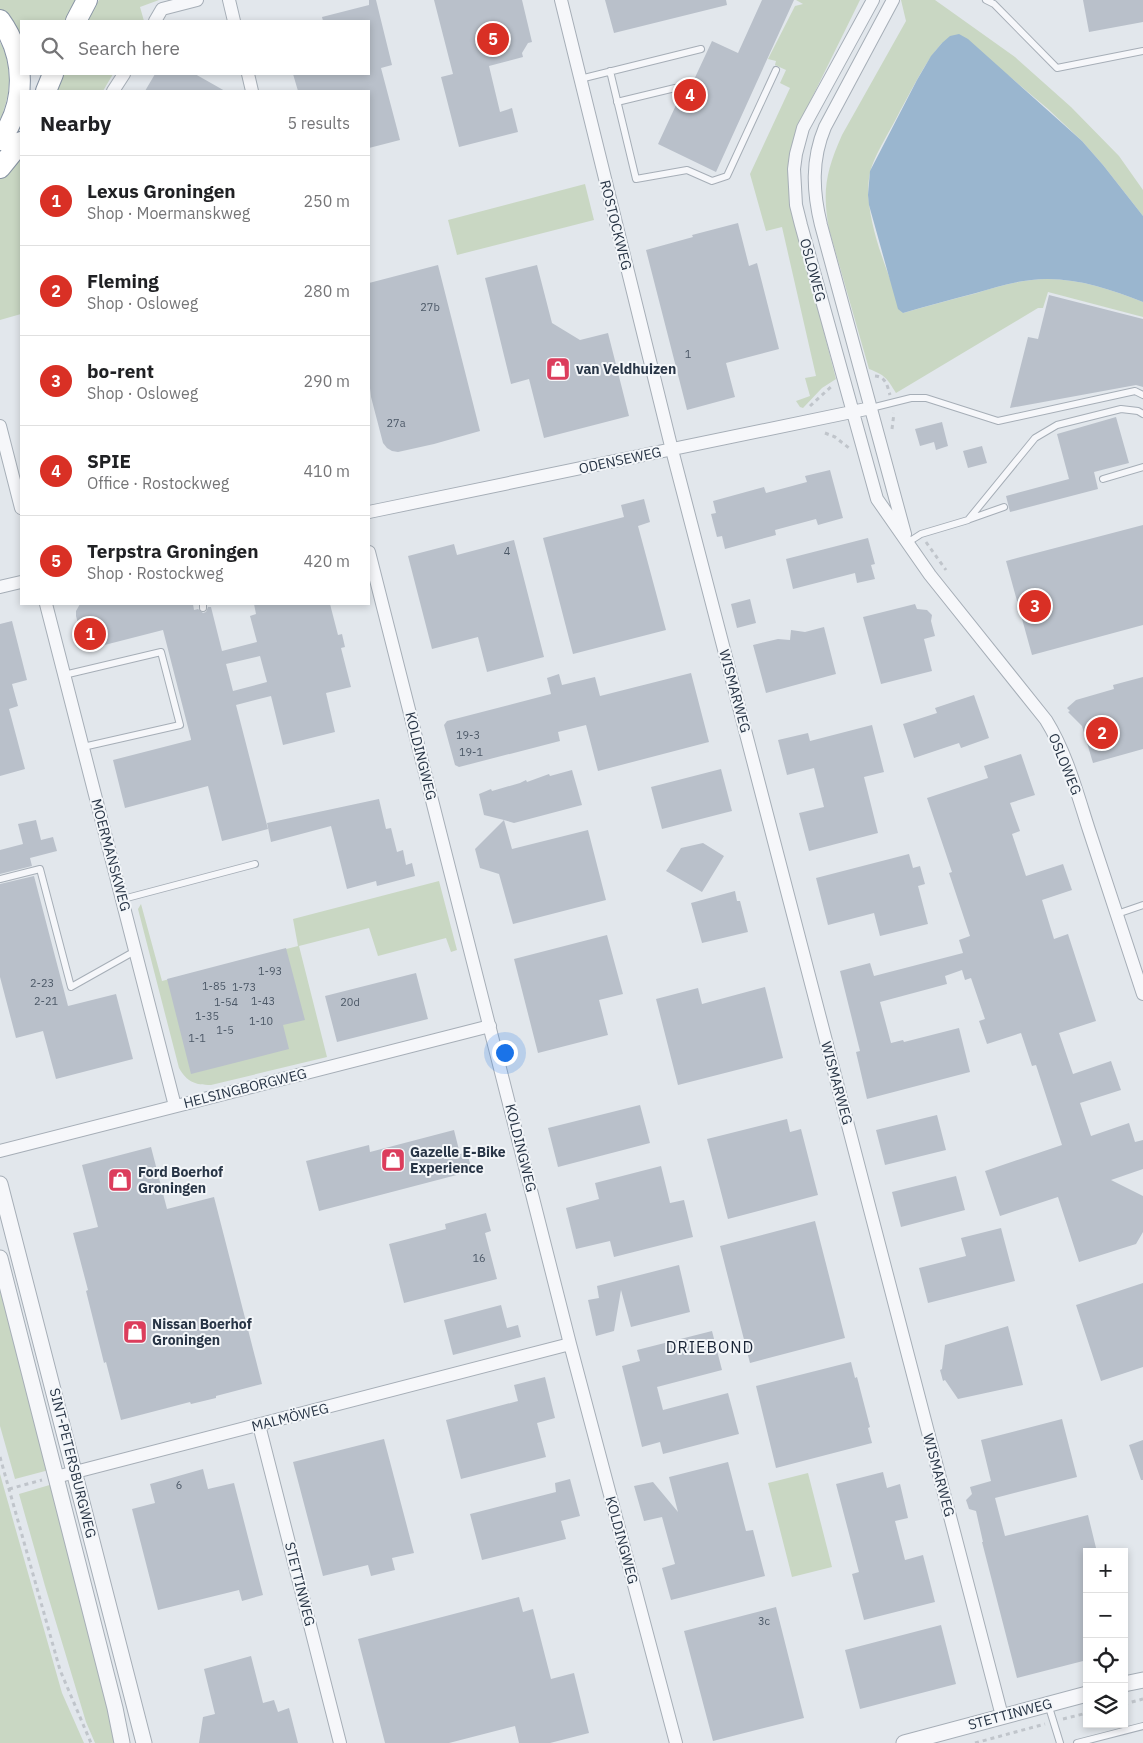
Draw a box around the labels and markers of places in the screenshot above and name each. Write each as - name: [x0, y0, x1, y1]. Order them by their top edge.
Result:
- pin: 5: [477, 20, 509, 58]
- pin: 4: [674, 76, 706, 114]
- shop icon: van Veldhuizen: [545, 356, 571, 382]
- place label: van Veldhuizen: [576, 360, 676, 378]
- pin: 3: [1019, 587, 1051, 625]
- pin: 1: [74, 615, 106, 653]
- pin: 2: [1086, 714, 1118, 752]
- place label: Gazelle E-Bike Experience: [410, 1143, 506, 1177]
- shop icon: Gazelle E-Bike Experience: [380, 1147, 406, 1173]
- place label: Ford Boerhof Groningen: [138, 1163, 223, 1197]
- shop icon: Ford Boerhof Groningen: [107, 1167, 133, 1193]
- place label: Nissan Boerhof Groningen: [152, 1315, 252, 1349]
- shop icon: Nissan Boerhof Groningen: [122, 1319, 148, 1345]

